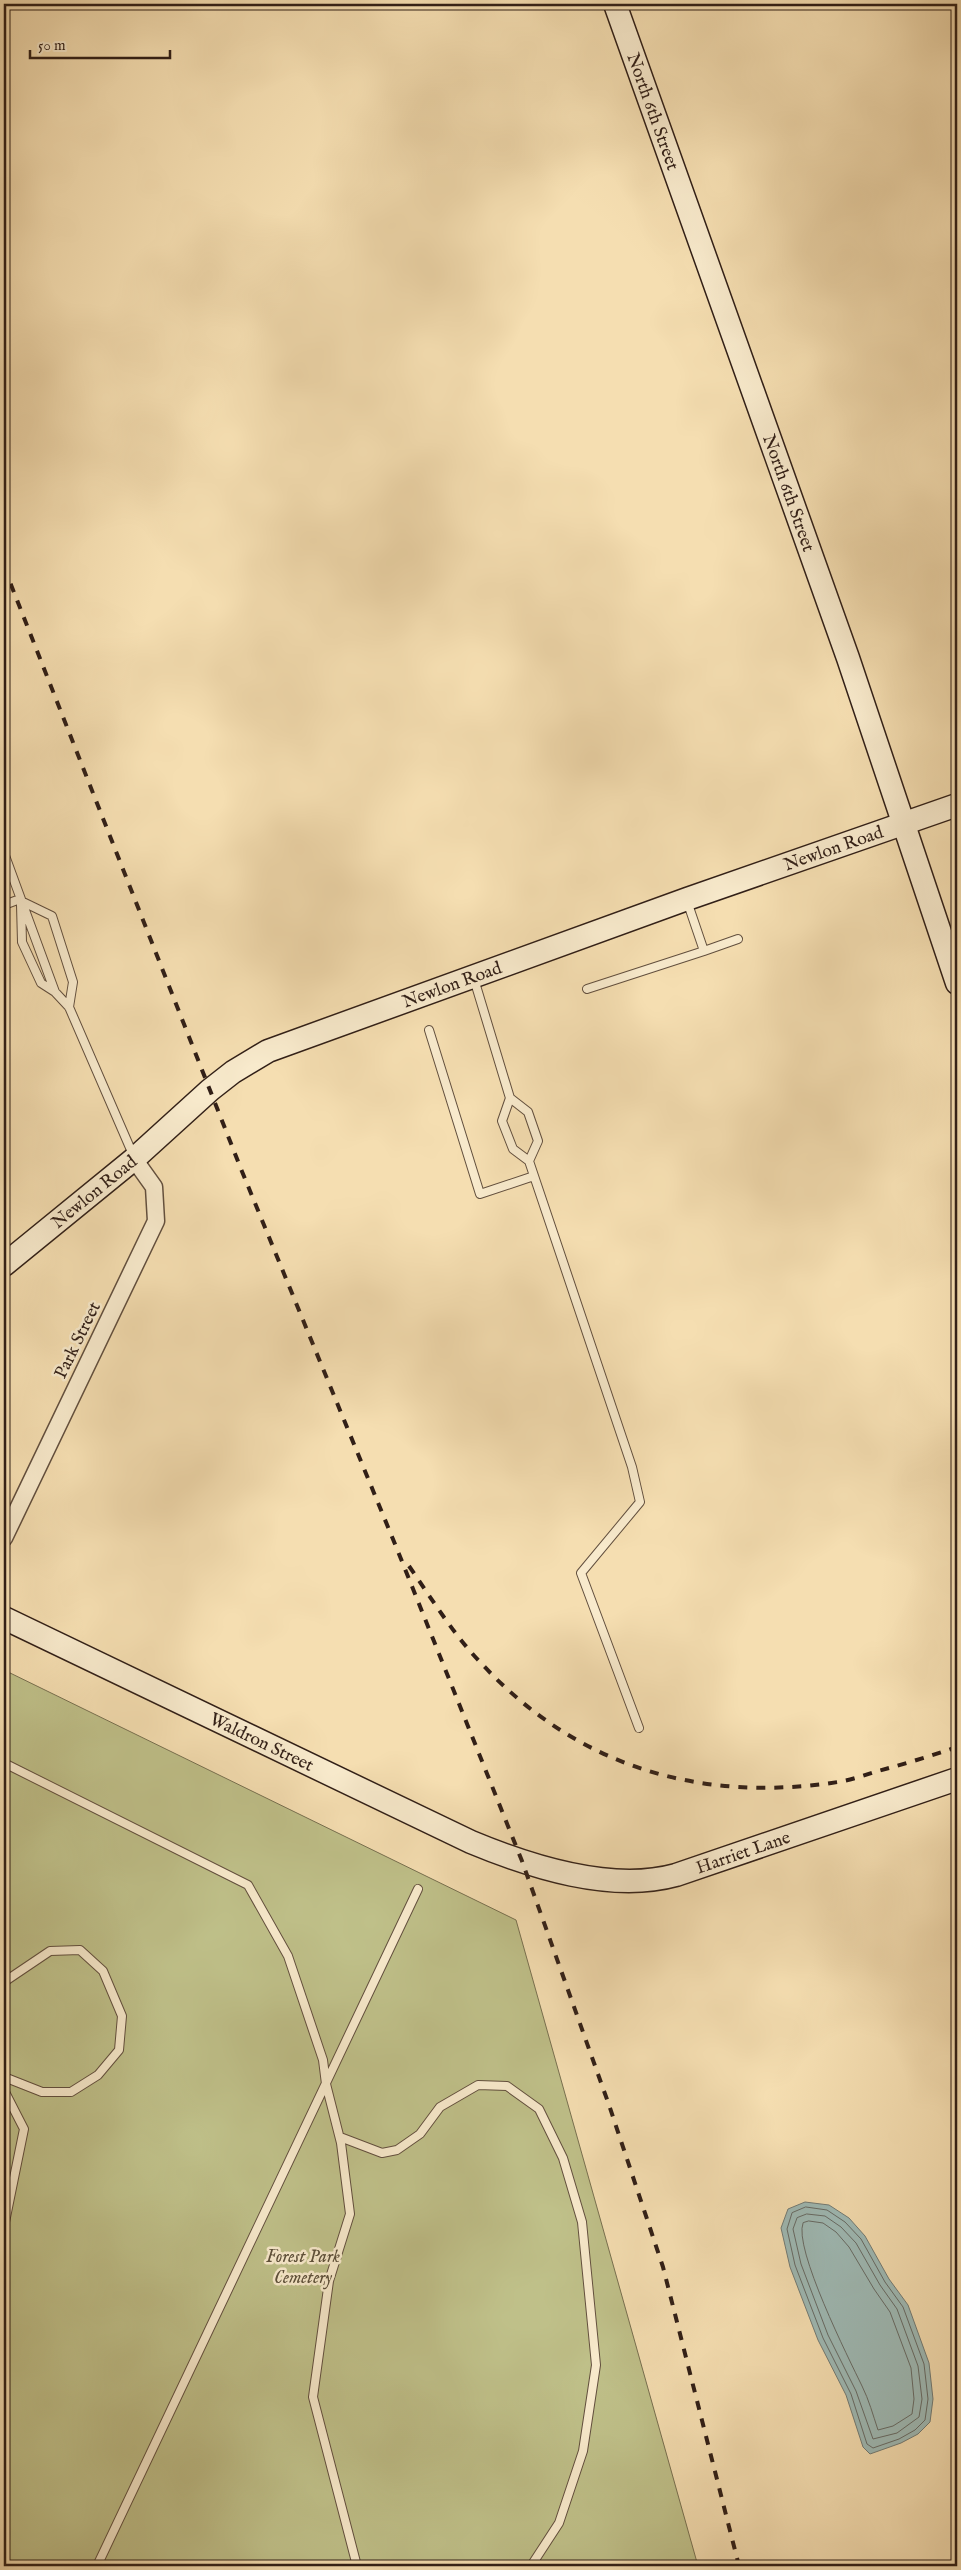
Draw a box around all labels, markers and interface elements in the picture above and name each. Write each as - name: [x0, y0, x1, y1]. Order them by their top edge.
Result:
- scale bar: [30, 28, 170, 60]
- text: 50 m: [38, 36, 66, 55]
- street label: North 6th Street: [620, 50, 683, 174]
- street label: North 6th Street: [756, 432, 819, 555]
- street label: Newlon Road: [781, 821, 887, 877]
- street label: Newlon Road: [400, 957, 505, 1014]
- street label: Newlon Road: [47, 1151, 143, 1235]
- street label: Park Street: [50, 1298, 107, 1383]
- street label: Waldron Street: [205, 1708, 317, 1778]
- street label: Harriet Lane: [693, 1827, 794, 1880]
- park label: Forest Park Cemetery: [266, 2246, 340, 2290]

